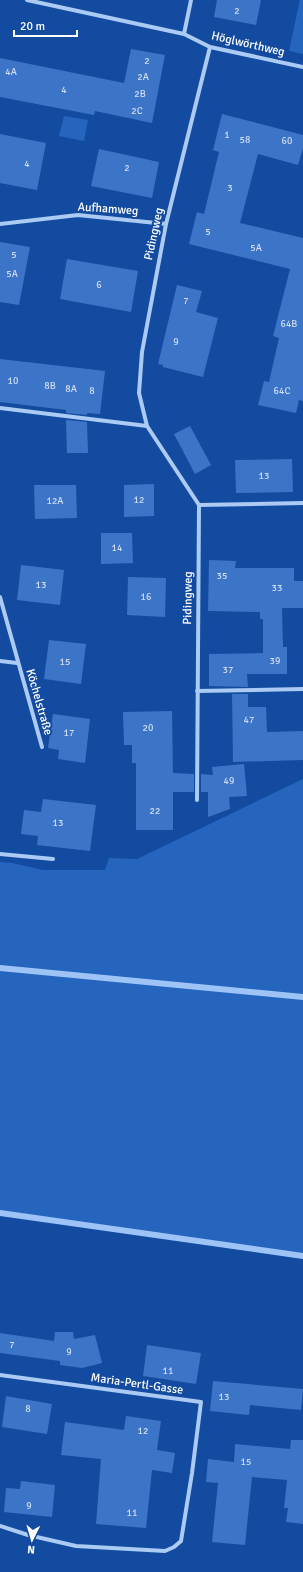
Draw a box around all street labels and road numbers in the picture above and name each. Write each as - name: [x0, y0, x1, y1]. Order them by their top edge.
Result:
- street label: Höglwörthweg: [210, 28, 286, 60]
- street label: Aufhamweg: [77, 199, 139, 219]
- street label: Pidingweg: [141, 206, 167, 262]
- street label: Pidingweg: [180, 571, 196, 625]
- street label: Köchelstraße: [22, 667, 56, 737]
- street label: Maria-Pertl-Gasse: [90, 1370, 184, 1398]

